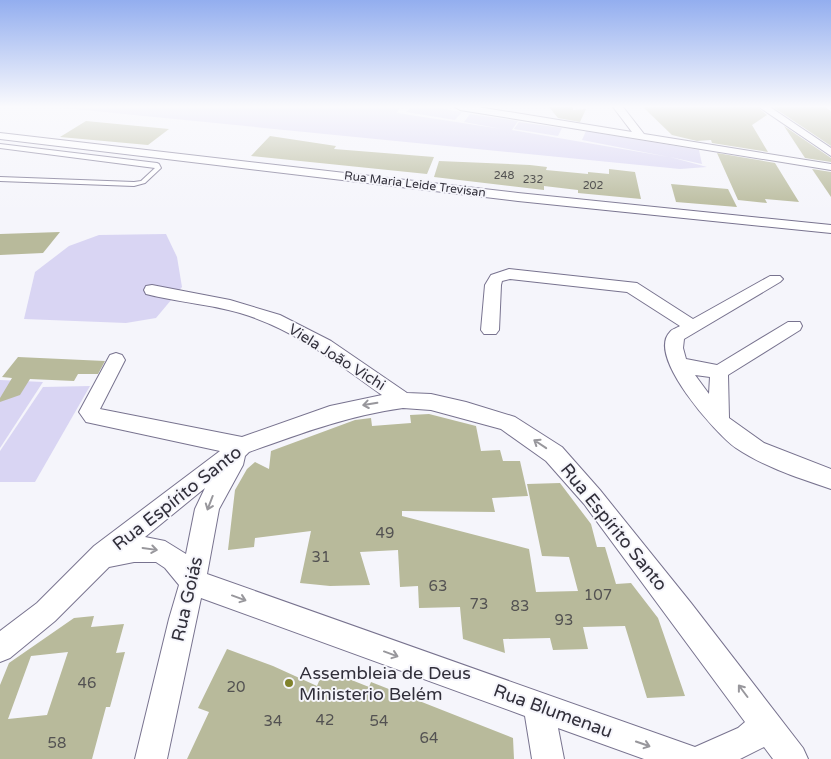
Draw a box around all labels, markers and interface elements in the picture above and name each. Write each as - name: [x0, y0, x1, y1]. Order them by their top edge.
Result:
- street label: Rua Maria Leide Trevisan: [343, 168, 487, 200]
- house number: 248: [494, 169, 514, 182]
- house number: 232: [523, 173, 543, 186]
- house number: 202: [583, 179, 603, 192]
- street label: Viela João Vichi: [285, 320, 389, 394]
- one-way arrow: [362, 400, 378, 410]
- one-way arrow: [533, 439, 547, 450]
- street label: Rua Espírito Santo: [108, 441, 246, 555]
- street label: Rua Espírito Santo: [556, 459, 672, 595]
- one-way arrow: [205, 495, 214, 511]
- house number: 49: [376, 524, 394, 542]
- one-way arrow: [142, 545, 158, 555]
- house number: 31: [312, 548, 330, 566]
- street label: Rua Goiás: [167, 554, 207, 644]
- house number: 63: [429, 577, 447, 595]
- house number: 107: [584, 586, 612, 604]
- one-way arrow: [231, 594, 246, 603]
- house number: 73: [470, 595, 488, 613]
- house number: 83: [511, 597, 529, 615]
- house number: 93: [555, 611, 573, 629]
- one-way arrow: [383, 650, 399, 659]
- place label: Assembleia de Deus Ministerio Belém: [299, 662, 471, 705]
- house number: 46: [78, 674, 96, 692]
- marker: Assembleia de Deus Ministerio Belém: [283, 677, 295, 689]
- house number: 20: [227, 678, 245, 696]
- street label: Rua Blumenau: [490, 679, 616, 743]
- one-way arrow: [737, 685, 748, 698]
- house number: 42: [316, 711, 334, 729]
- house number: 34: [264, 712, 282, 730]
- house number: 54: [370, 712, 388, 730]
- house number: 64: [420, 729, 438, 747]
- house number: 58: [48, 734, 66, 752]
- one-way arrow: [635, 740, 651, 749]

